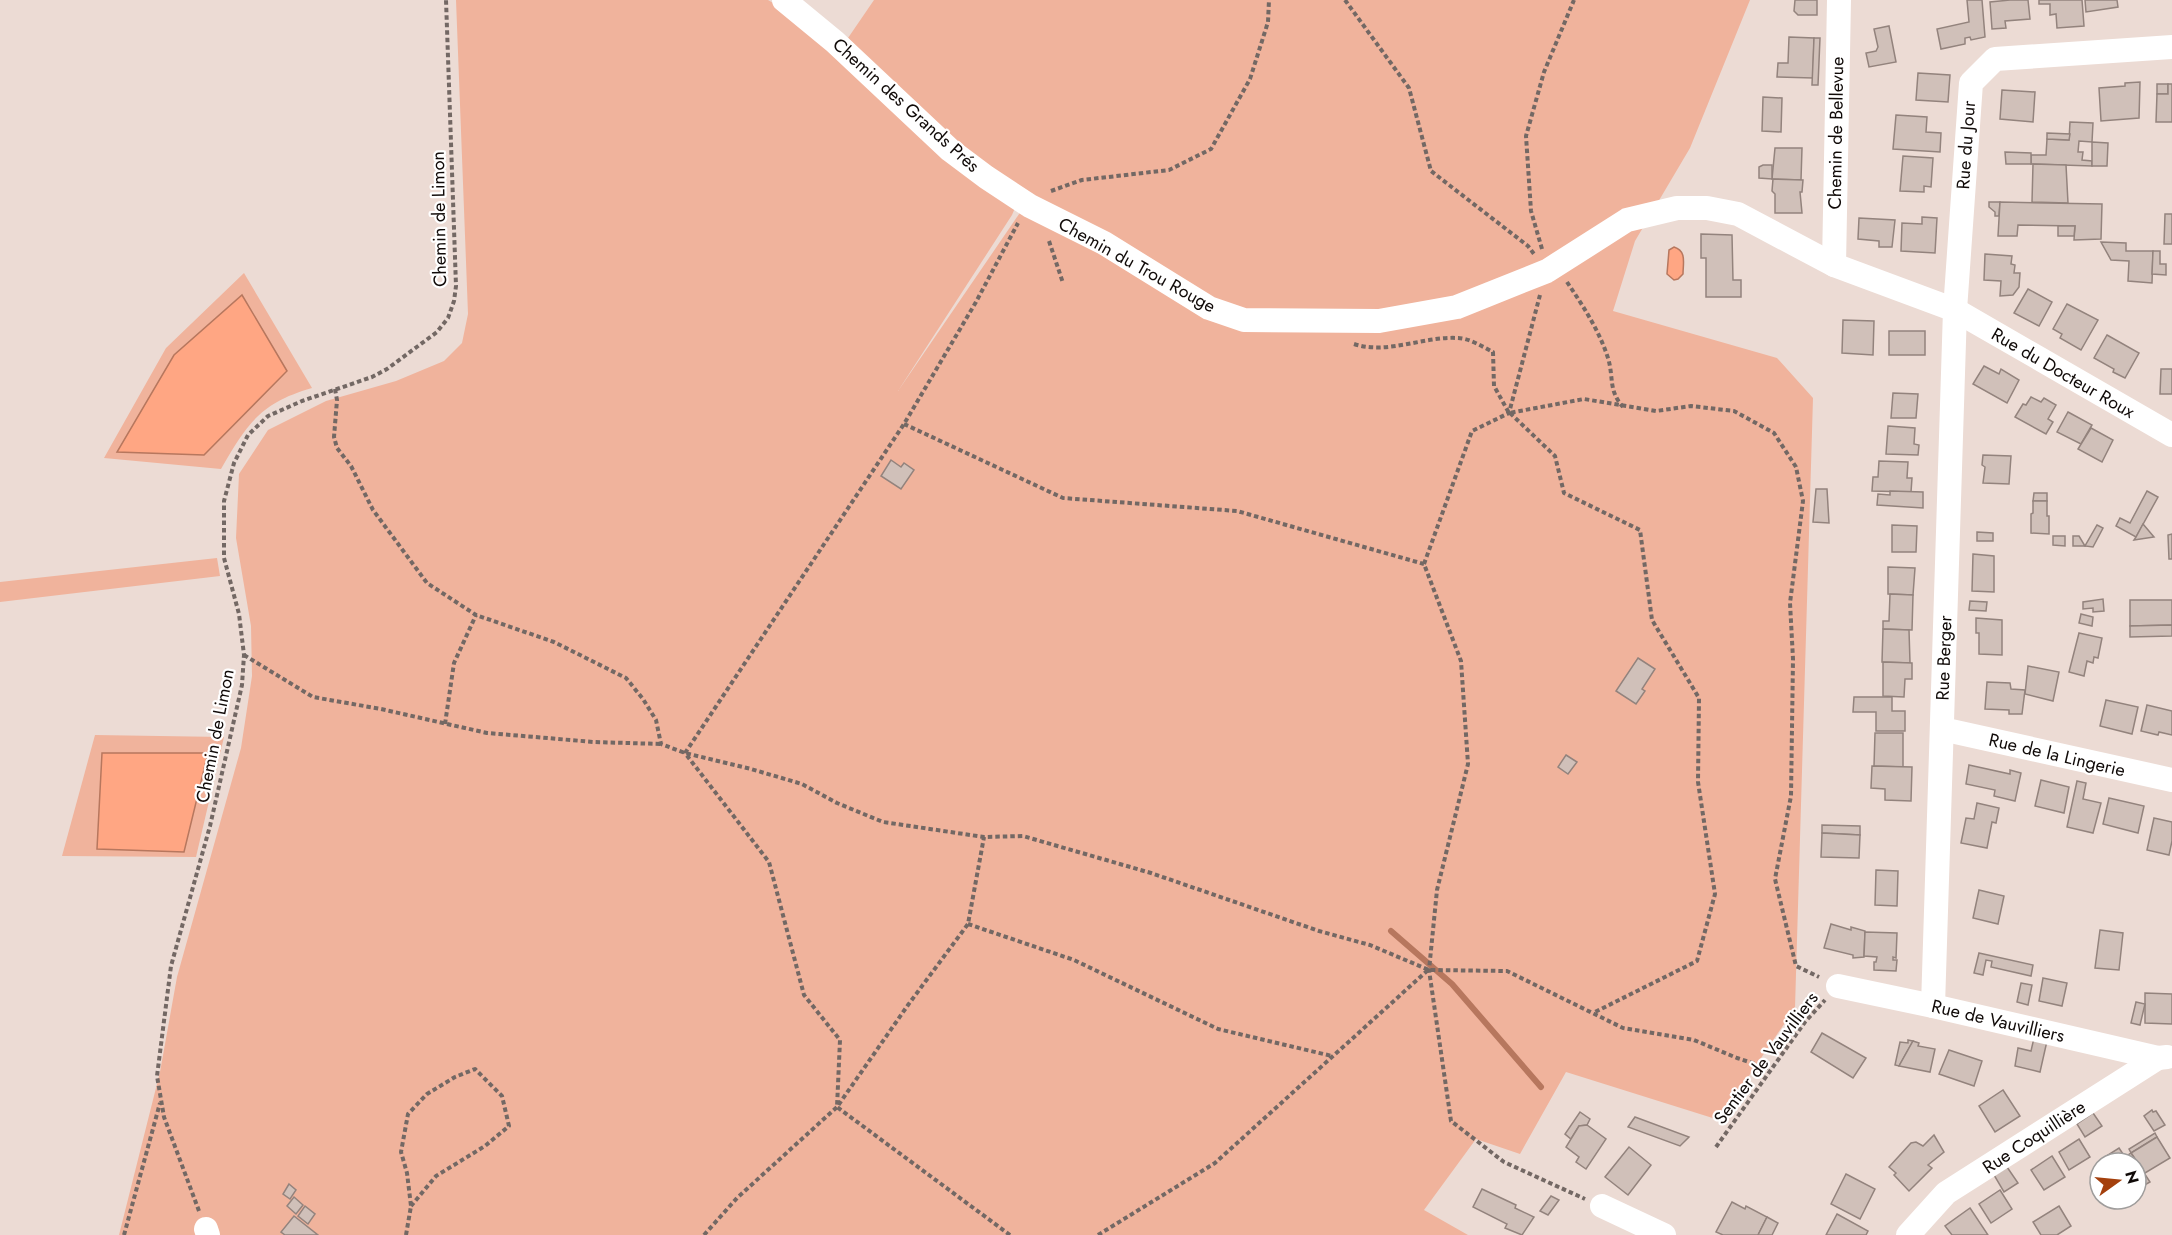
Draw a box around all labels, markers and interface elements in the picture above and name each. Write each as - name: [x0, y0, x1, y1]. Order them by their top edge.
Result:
- street label: Chemin des Grands Prés: [827, 32, 985, 178]
- street label: Chemin de Bellevue: [1822, 56, 1850, 210]
- street label: Rue du Jour: [1950, 99, 1982, 190]
- street label: Chemin de Limon: [425, 151, 453, 287]
- street label: Chemin du Trou Rouge: [1054, 211, 1220, 319]
- street label: Rue du Docteur Roux: [1987, 321, 2140, 425]
- street label: Rue Berger: [1930, 614, 1959, 701]
- street label: Chemin de Limon: [189, 667, 241, 805]
- street label: Rue de la Lingerie: [1986, 727, 2128, 783]
- street label: Sentier de Vauvilliers: [1708, 986, 1824, 1130]
- street label: Rue de Vauvilliers: [1929, 993, 2067, 1049]
- street label: Rue Coquillière: [1977, 1094, 2091, 1180]
- north arrow: [2088, 1151, 2148, 1211]
- text: N: [2119, 1168, 2145, 1186]

